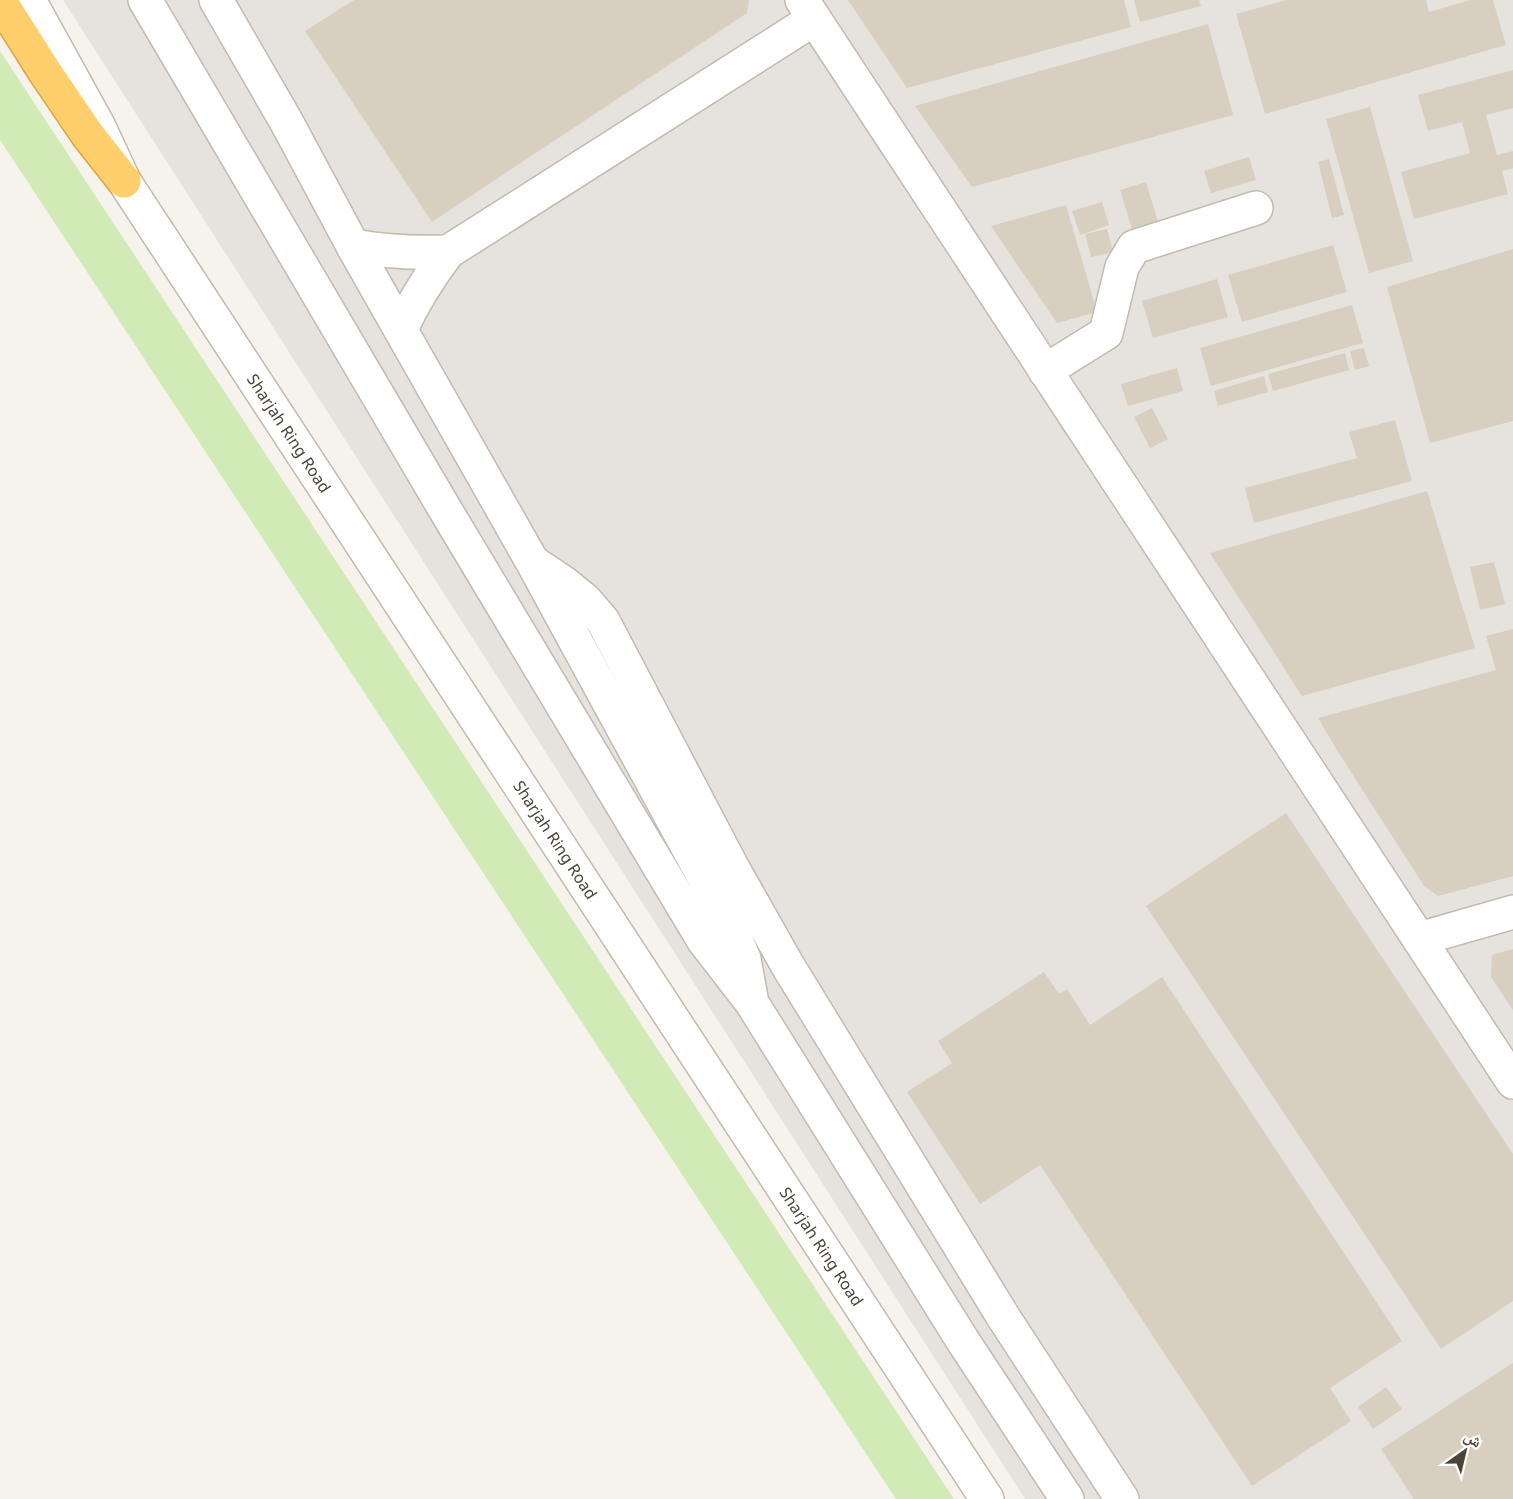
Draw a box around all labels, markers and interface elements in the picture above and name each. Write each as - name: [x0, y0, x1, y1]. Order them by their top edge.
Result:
- street label: Sharjah Ring Road: [242, 369, 336, 497]
- street label: Sharjah Ring Road: [508, 776, 602, 904]
- street label: Sharjah Ring Road: [775, 1183, 869, 1310]
- north arrow: [1435, 1421, 1495, 1481]
- text: ش: [1460, 1425, 1487, 1452]

